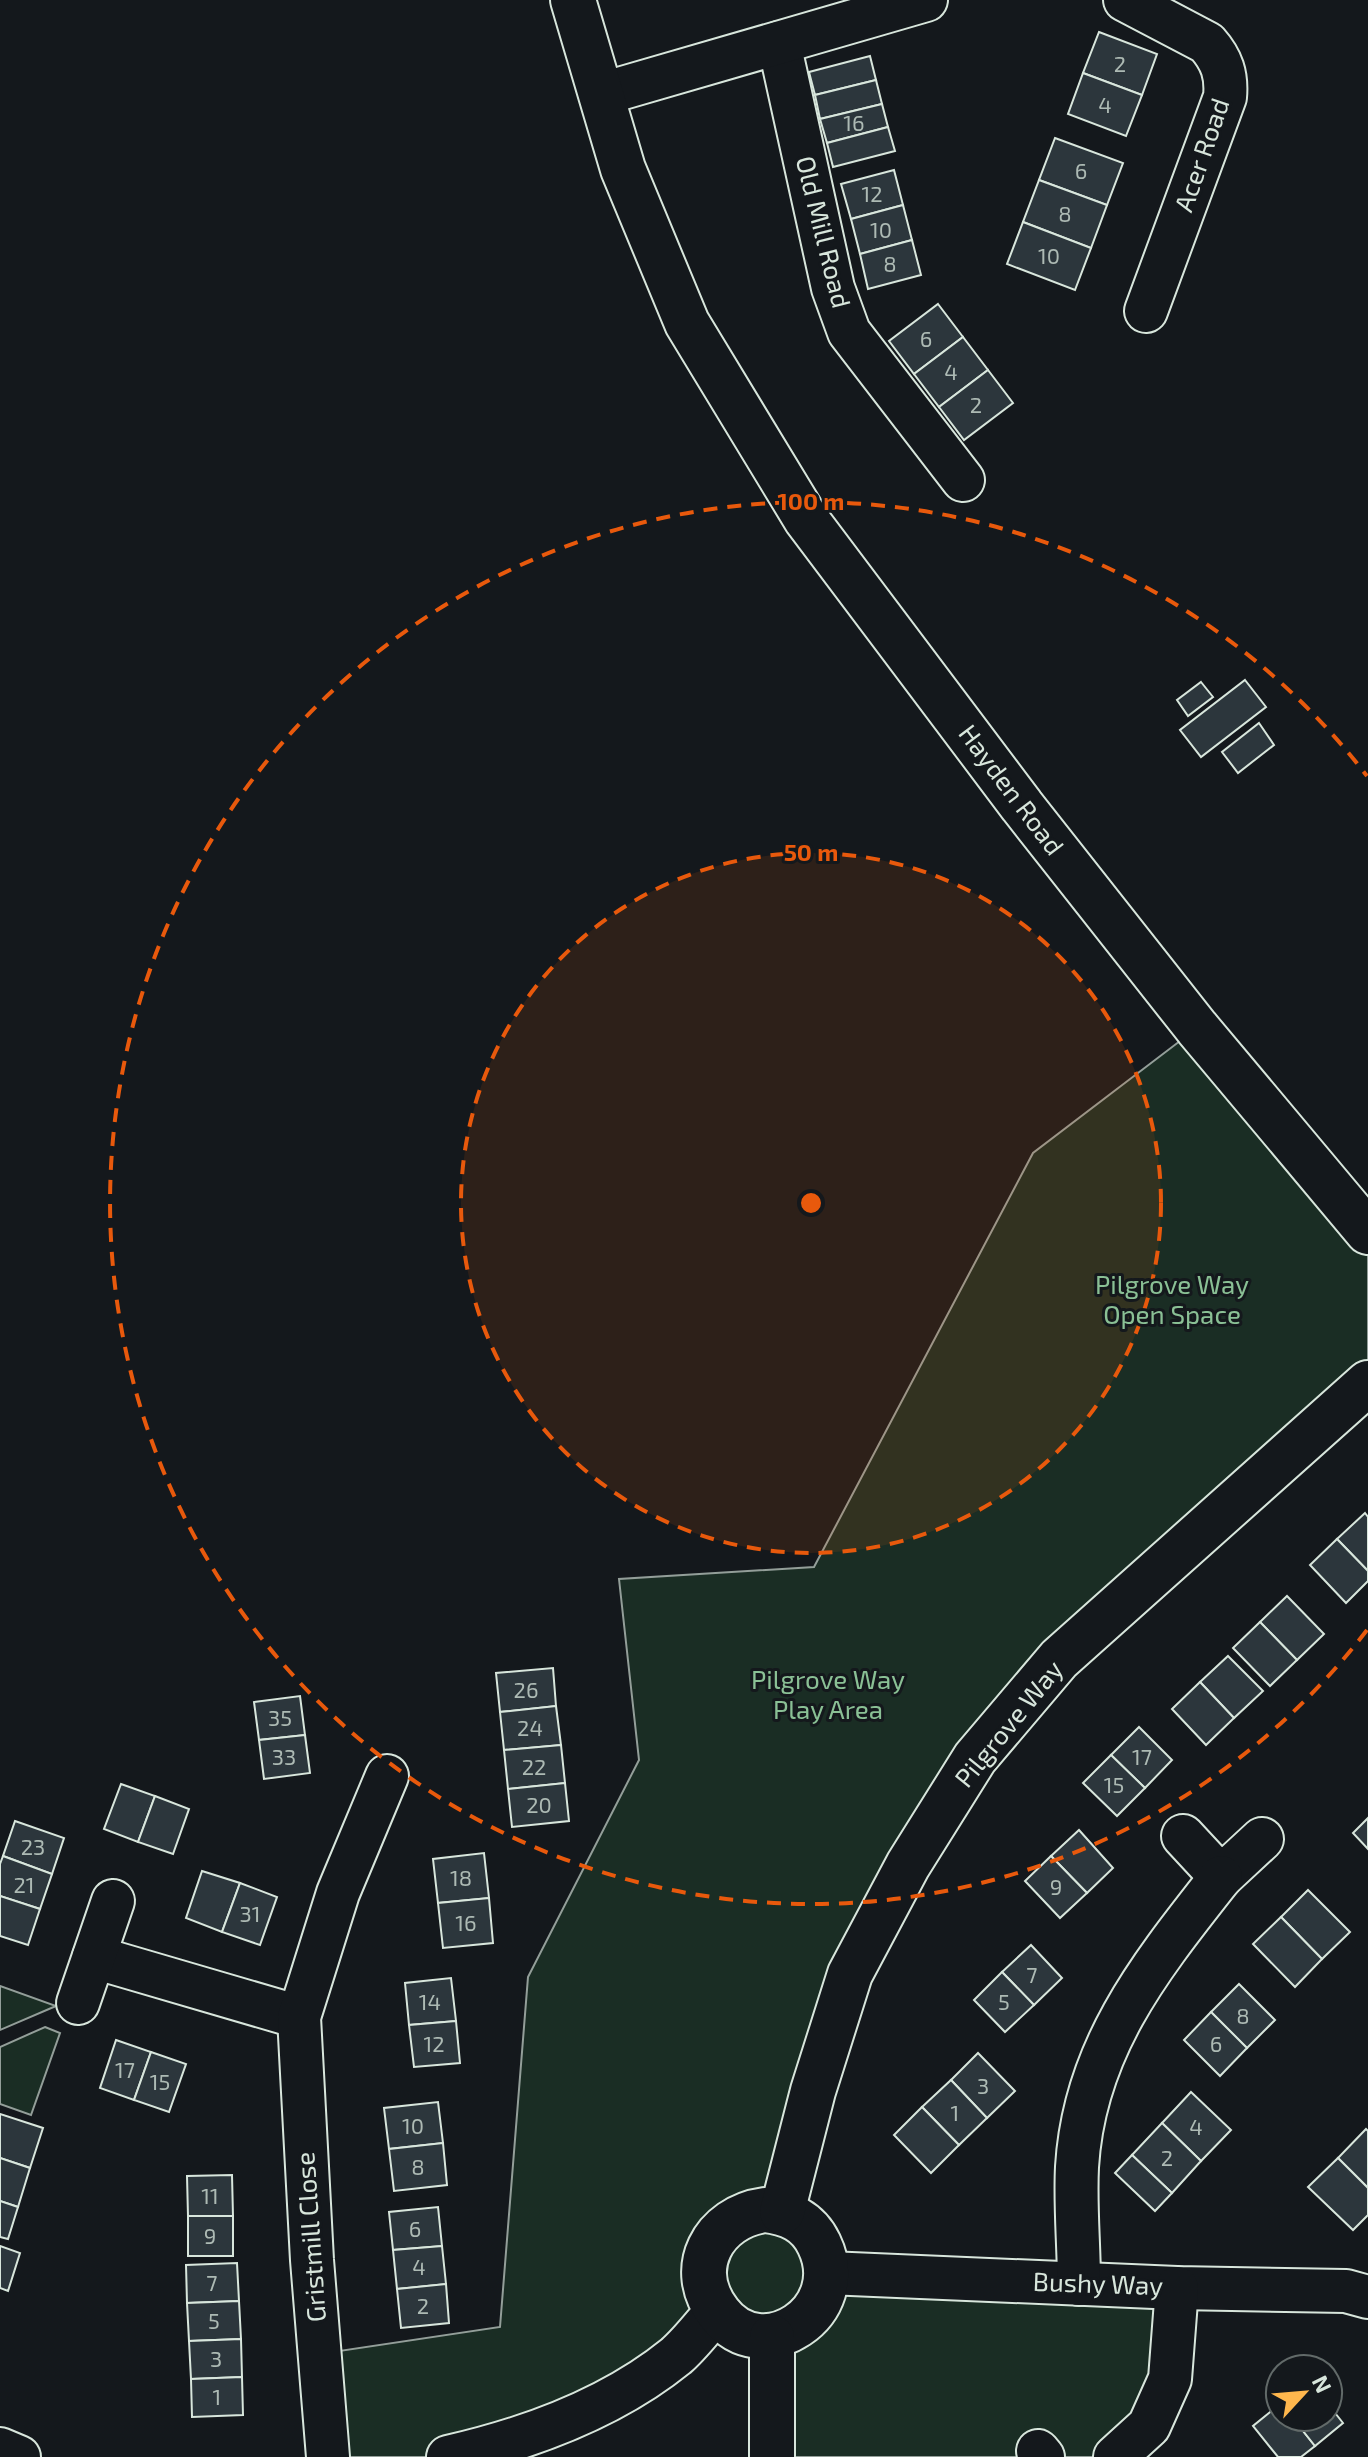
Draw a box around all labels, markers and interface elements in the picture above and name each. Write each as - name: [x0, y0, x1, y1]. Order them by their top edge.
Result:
- house number: 2: [1114, 50, 1126, 76]
- house number: 4: [1098, 91, 1112, 117]
- street label: Acer Road: [1167, 94, 1234, 215]
- house number: 16: [843, 109, 865, 135]
- street label: Old Mill Road: [791, 152, 858, 311]
- house number: 6: [1075, 157, 1087, 183]
- house number: 12: [861, 180, 883, 206]
- house number: 8: [1058, 200, 1072, 226]
- house number: 10: [870, 216, 892, 242]
- house number: 10: [1038, 242, 1060, 268]
- house number: 8: [883, 250, 897, 276]
- house number: 6: [920, 325, 932, 351]
- house number: 4: [944, 358, 958, 384]
- house number: 2: [970, 391, 982, 417]
- text: 100 m: [778, 486, 844, 515]
- street label: Hayden Road: [953, 718, 1071, 860]
- text: 50 m: [784, 837, 838, 866]
- centre of rings: [797, 1189, 825, 1217]
- park label: Pilgrove Way Open Space: [1095, 1268, 1249, 1329]
- street label: Pilgrove Way: [947, 1653, 1069, 1793]
- park label: Pilgrove Way Play Area: [751, 1663, 905, 1724]
- house number: 26: [514, 1676, 538, 1702]
- house number: 35: [268, 1704, 292, 1730]
- house number: 24: [517, 1714, 543, 1740]
- house number: 33: [272, 1743, 296, 1769]
- house number: 17: [1132, 1743, 1152, 1769]
- house number: 22: [522, 1753, 546, 1779]
- house number: 15: [1104, 1771, 1124, 1797]
- house number: 20: [526, 1791, 552, 1817]
- house number: 23: [21, 1833, 45, 1859]
- house number: 18: [450, 1864, 472, 1890]
- house number: 21: [13, 1871, 35, 1897]
- house number: 9: [1050, 1873, 1062, 1899]
- house number: 31: [240, 1900, 261, 1926]
- house number: 16: [455, 1909, 477, 1935]
- house number: 7: [1026, 1961, 1038, 1987]
- house number: 14: [419, 1988, 441, 2014]
- house number: 5: [998, 1988, 1010, 2014]
- house number: 8: [1236, 2002, 1250, 2028]
- house number: 12: [423, 2030, 445, 2056]
- house number: 6: [1210, 2030, 1222, 2056]
- house number: 17: [115, 2056, 135, 2082]
- house number: 15: [150, 2068, 170, 2094]
- house number: 3: [977, 2072, 989, 2098]
- house number: 1: [951, 2099, 959, 2125]
- house number: 10: [402, 2112, 424, 2138]
- house number: 4: [1189, 2113, 1203, 2139]
- house number: 2: [1161, 2144, 1173, 2170]
- street label: Gristmill Close: [288, 2151, 331, 2323]
- house number: 8: [411, 2153, 425, 2179]
- house number: 11: [201, 2182, 219, 2208]
- house number: 6: [409, 2215, 421, 2241]
- house number: 9: [204, 2222, 216, 2248]
- house number: 4: [412, 2253, 426, 2279]
- street label: Bushy Way: [1032, 2265, 1164, 2300]
- house number: 7: [206, 2269, 218, 2295]
- house number: 2: [417, 2292, 429, 2318]
- house number: 5: [208, 2307, 220, 2333]
- house number: 3: [210, 2345, 222, 2371]
- north arrow: [1264, 2353, 1344, 2433]
- text: N: [1308, 2371, 1338, 2397]
- house number: 1: [213, 2383, 221, 2409]

